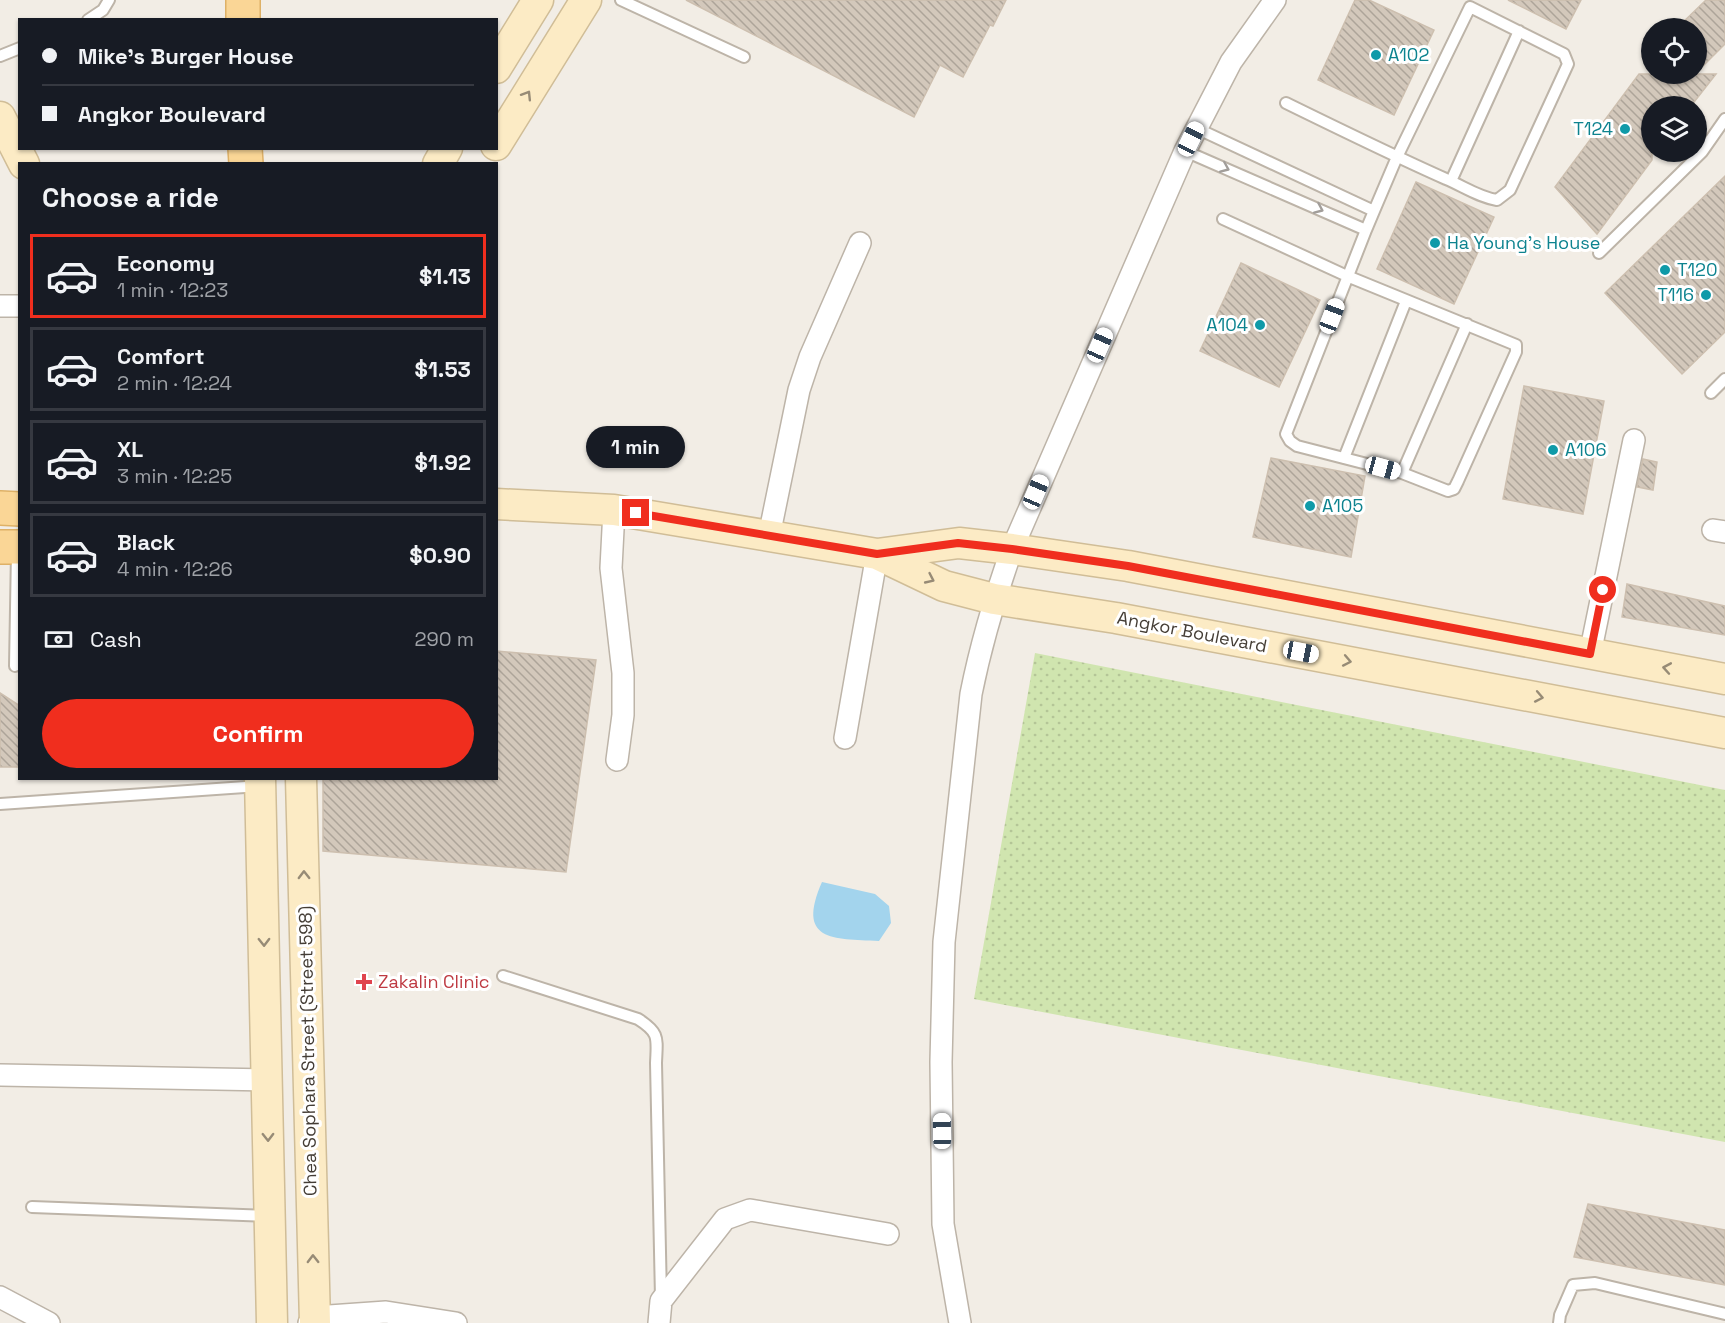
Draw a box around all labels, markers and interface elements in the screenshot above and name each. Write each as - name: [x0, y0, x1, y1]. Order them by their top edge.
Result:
- map controls: [1641, 18, 1707, 162]
- button: locate: [1641, 18, 1707, 84]
- text: Mike's Burger House: [78, 42, 294, 70]
- place label: A102: [1388, 43, 1429, 66]
- marker: A102: [1369, 48, 1383, 62]
- one-way arrow: [520, 91, 532, 101]
- button: layers: [1641, 96, 1707, 162]
- text: Angkor Boulevard: [78, 100, 266, 128]
- place label: T124: [1573, 117, 1613, 140]
- car: [1175, 119, 1207, 159]
- marker: T124: [1618, 122, 1632, 136]
- one-way arrow: [1219, 161, 1230, 173]
- text: Choose a ride: [42, 180, 219, 215]
- one-way arrow: [1312, 202, 1323, 214]
- place label: Ha Young's House: [1447, 231, 1600, 254]
- marker: Ha Young's House: [1428, 236, 1442, 250]
- icon: car: [45, 249, 99, 303]
- text: Economy: [117, 249, 215, 277]
- place label: T120: [1677, 258, 1718, 281]
- text: $1.13: [419, 262, 471, 290]
- marker: T120: [1658, 263, 1672, 277]
- text: 1 min · 12:23: [117, 277, 228, 303]
- place label: T116: [1657, 283, 1694, 306]
- marker: T116: [1699, 288, 1713, 302]
- car: [1317, 296, 1347, 336]
- place label: A104: [1206, 313, 1248, 336]
- marker: A104: [1253, 318, 1267, 332]
- car: [1084, 325, 1116, 365]
- icon: car: [45, 342, 99, 396]
- text: Comfort: [117, 342, 205, 370]
- text: $1.53: [415, 355, 471, 383]
- text: 2 min · 12:24: [117, 370, 232, 396]
- callout: 1 min: [586, 426, 686, 468]
- text: 1 min: [611, 434, 660, 460]
- icon: car: [45, 435, 99, 489]
- text: XL: [117, 435, 143, 463]
- place label: A106: [1565, 438, 1606, 461]
- marker: A106: [1546, 443, 1560, 457]
- text: $1.92: [415, 448, 471, 476]
- car: [1363, 455, 1403, 481]
- text: 3 min · 12:25: [117, 463, 232, 489]
- car: [1021, 472, 1051, 512]
- place label: A105: [1322, 494, 1363, 517]
- route end: [622, 499, 649, 526]
- marker: A105: [1303, 499, 1317, 513]
- icon: car: [45, 528, 99, 582]
- text: Black: [117, 528, 175, 556]
- text: $0.90: [409, 541, 471, 569]
- text: 4 min · 12:26: [117, 556, 233, 582]
- one-way arrow: [923, 572, 934, 584]
- route start: [1589, 576, 1616, 603]
- street label: Angkor Boulevard: [1115, 606, 1269, 657]
- icon: cash: [42, 623, 75, 656]
- text: Cash: [90, 625, 142, 653]
- text: 290 m: [415, 626, 474, 652]
- car: [1282, 640, 1320, 664]
- one-way arrow: [1342, 654, 1352, 667]
- one-way arrow: [1663, 663, 1672, 675]
- one-way arrow: [1533, 690, 1543, 703]
- button: Confirm: [42, 699, 474, 768]
- one-way arrow: [297, 870, 310, 879]
- street label: Chea Sophara Street (Street 598): [293, 906, 322, 1196]
- one-way arrow: [257, 937, 270, 946]
- place label: Zakalin Clinic: [378, 970, 490, 993]
- marker: Zakalin Clinic: [355, 973, 373, 991]
- car: [933, 1113, 951, 1149]
- one-way arrow: [262, 1132, 274, 1141]
- one-way arrow: [307, 1254, 320, 1263]

